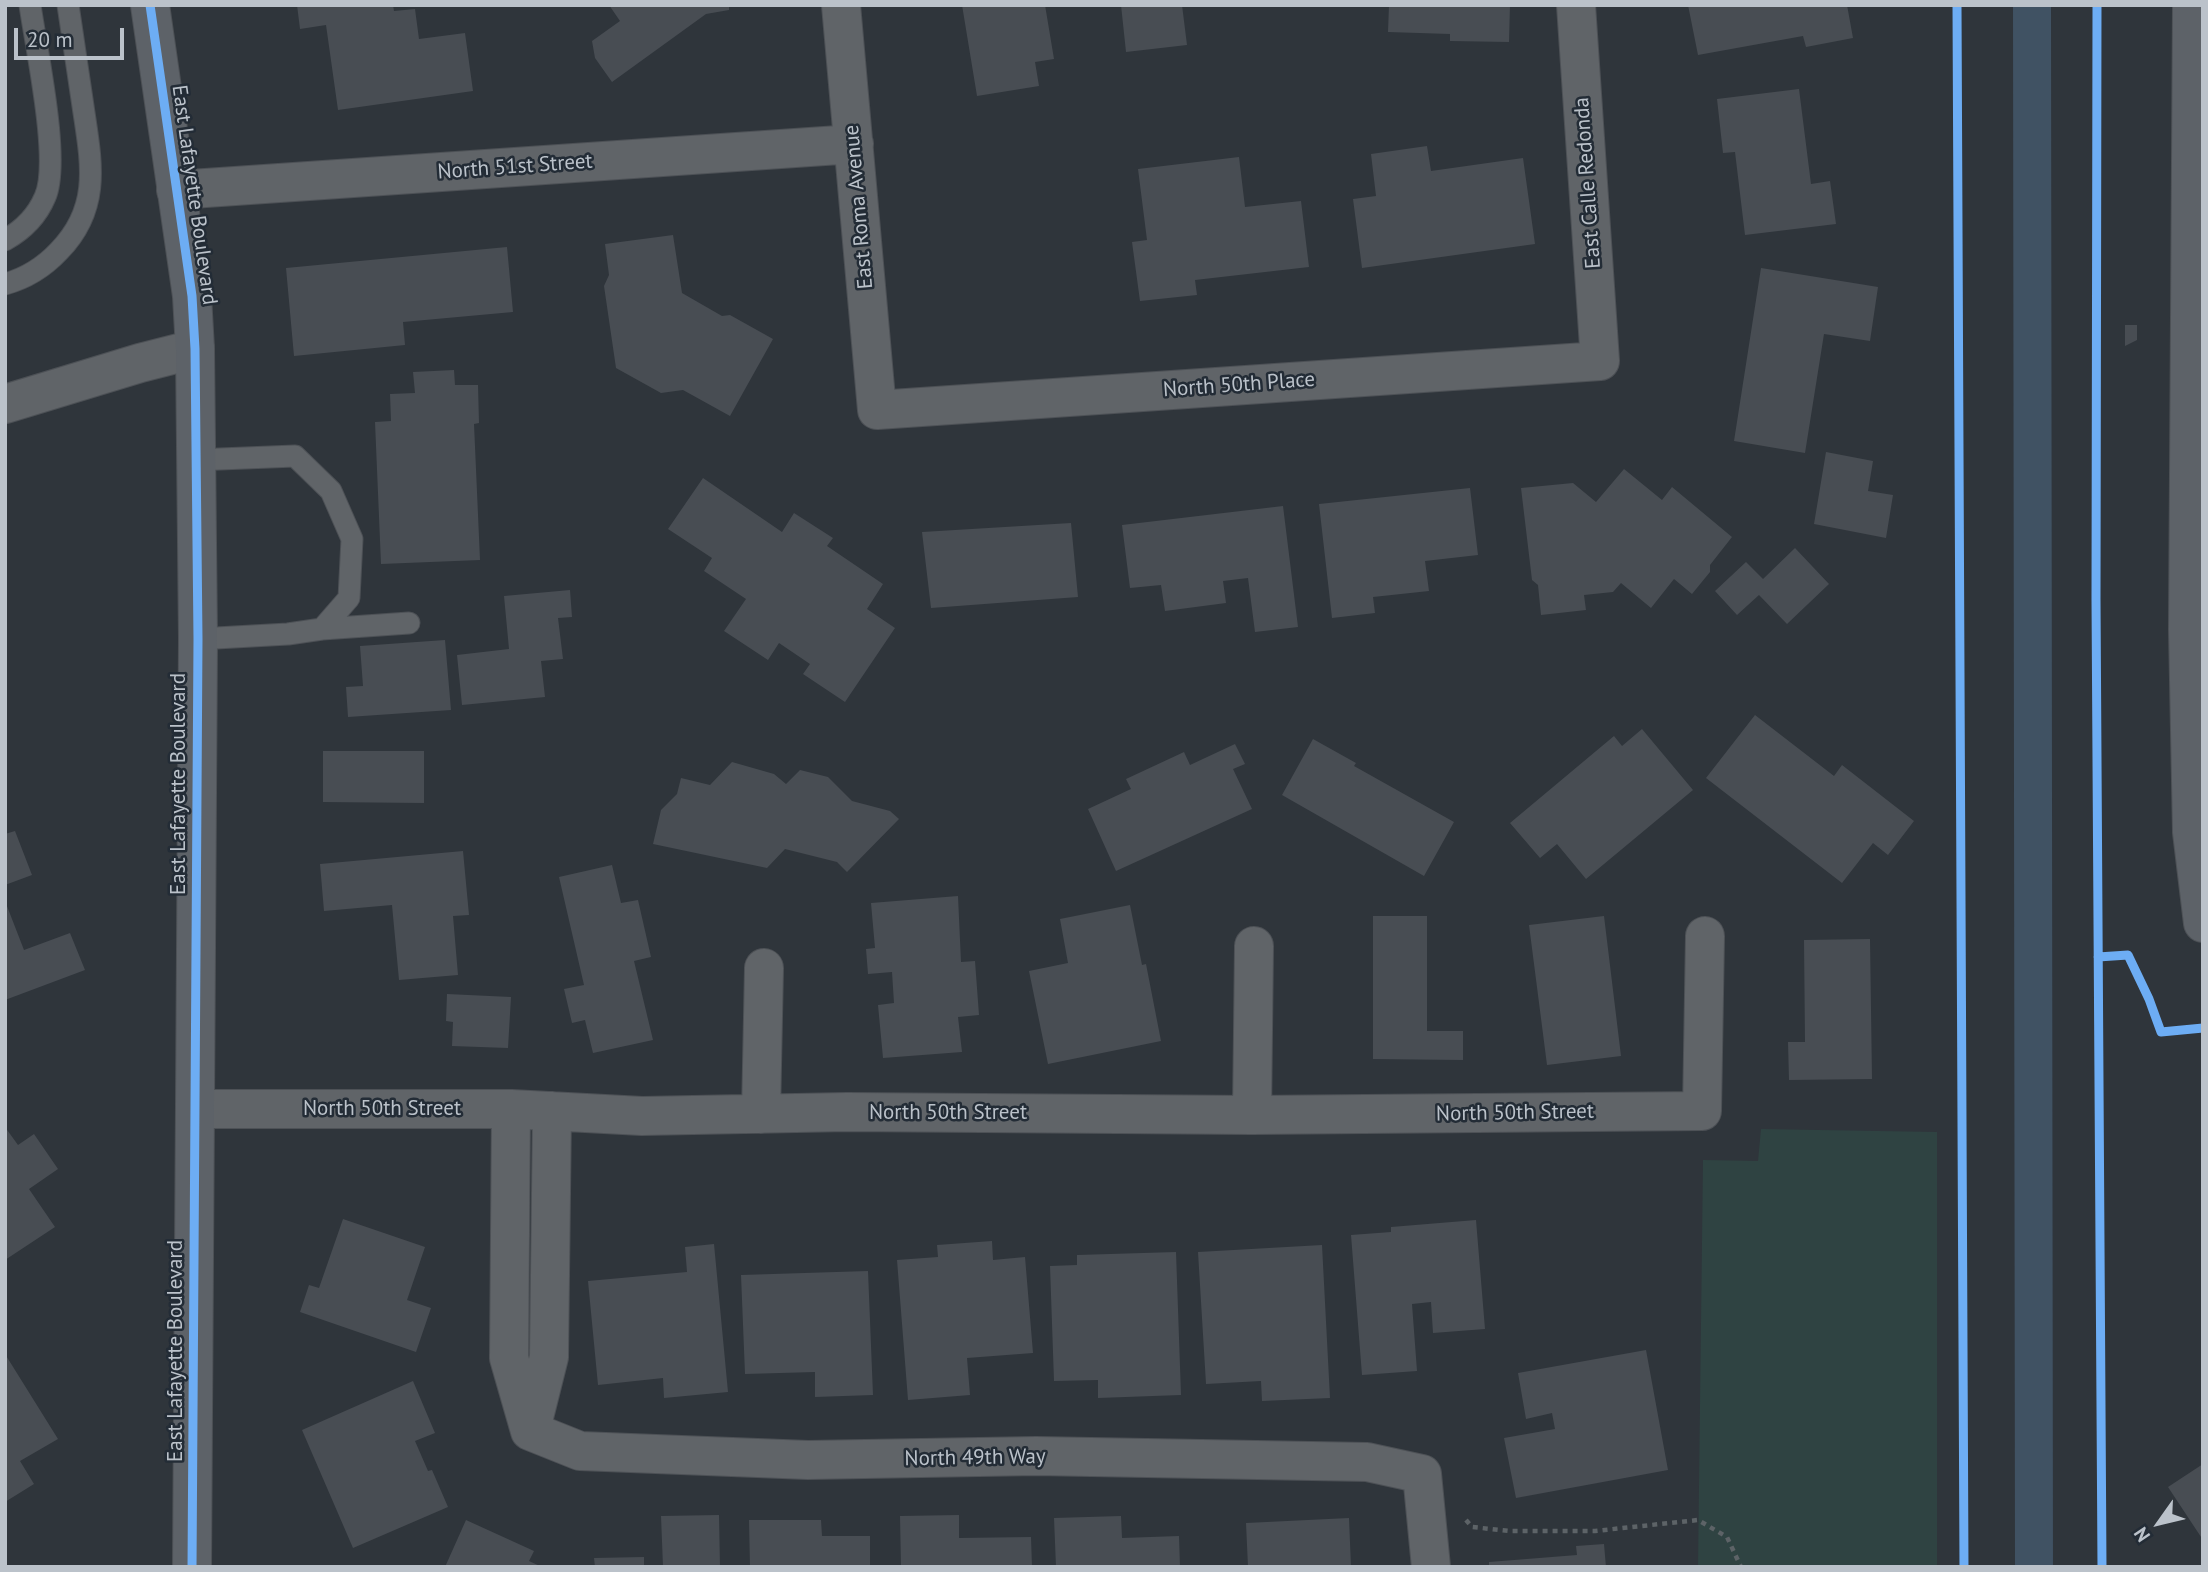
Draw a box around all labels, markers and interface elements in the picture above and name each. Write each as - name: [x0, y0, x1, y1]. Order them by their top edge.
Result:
- scale bar: [18, 14, 128, 58]
- text: 20 m: [27, 26, 73, 53]
- street label: East Lafayette Boulevard: [166, 83, 222, 307]
- street label: East Calle Redonda: [1569, 96, 1607, 270]
- street label: East Roma Avenue: [839, 124, 879, 290]
- street label: North 51st Street: [437, 149, 593, 185]
- street label: North 50th Place: [1162, 367, 1316, 403]
- street label: East Lafayette Boulevard: [166, 673, 192, 895]
- street label: North 50th Street: [303, 1096, 461, 1122]
- street label: North 50th Street: [1436, 1099, 1594, 1127]
- street label: North 50th Street: [869, 1100, 1027, 1126]
- street label: East Lafayette Boulevard: [163, 1240, 189, 1462]
- street label: North 49th Way: [904, 1444, 1046, 1472]
- north arrow: [2124, 1488, 2194, 1558]
- text: N: [2128, 1523, 2155, 1547]

